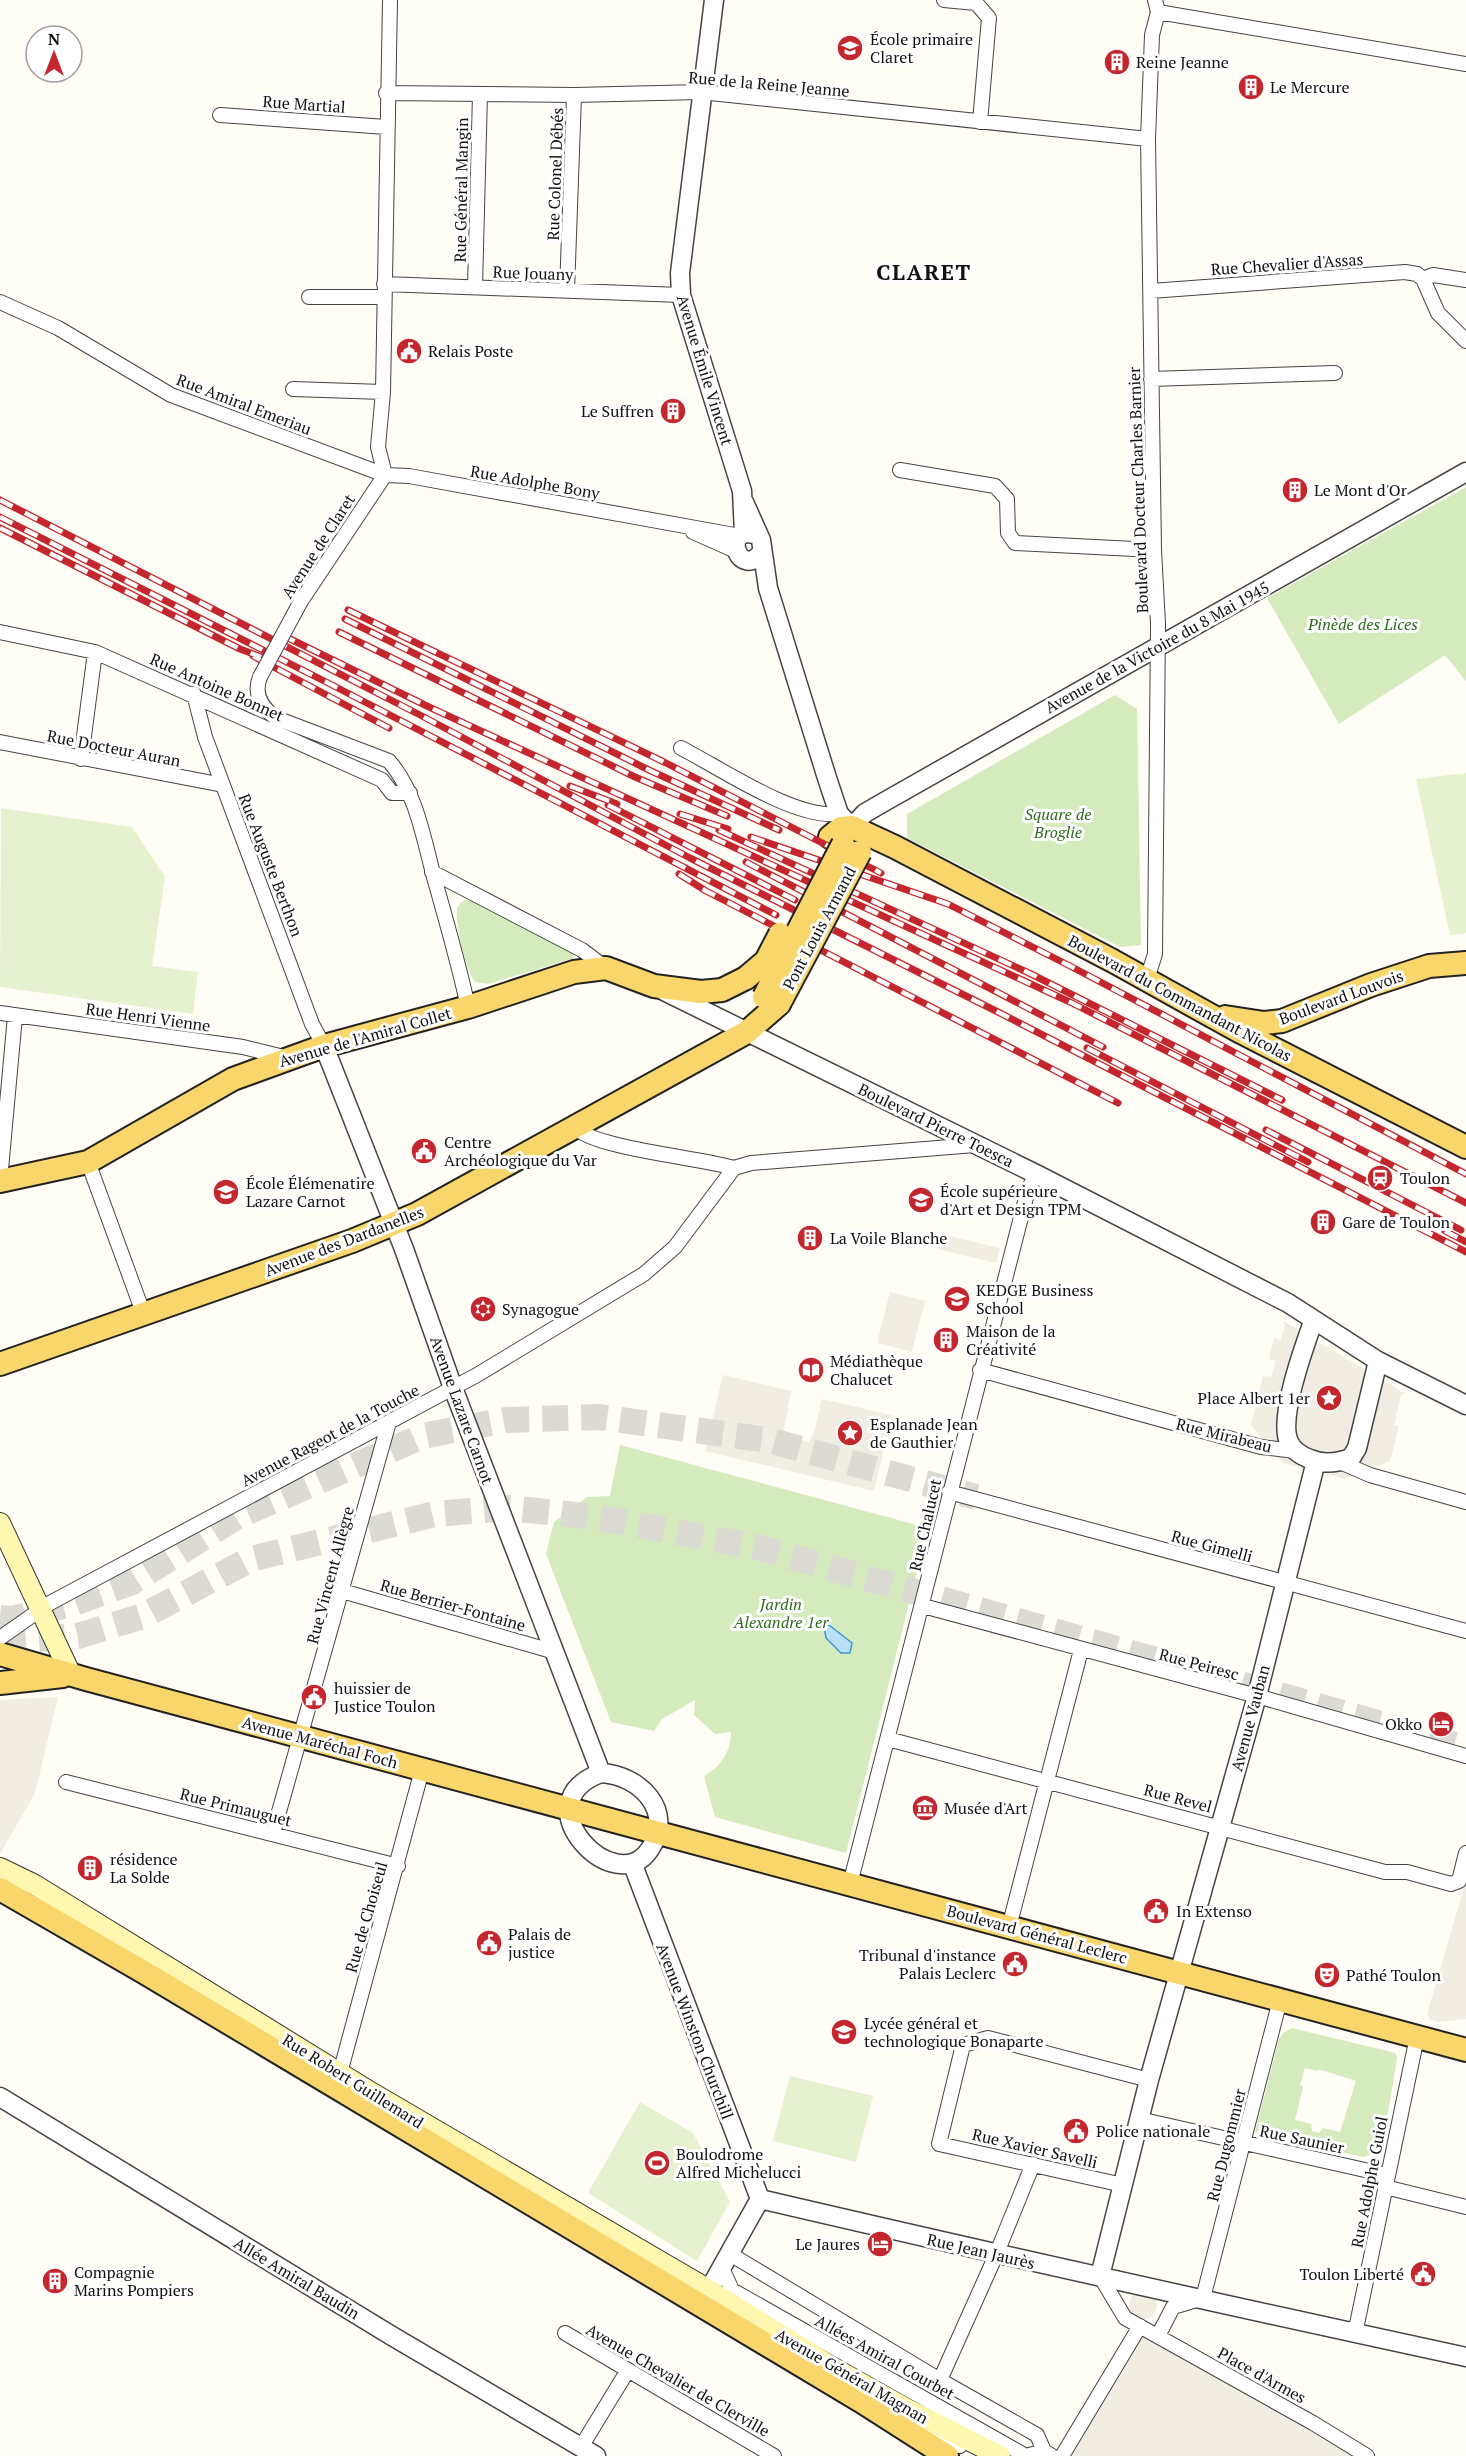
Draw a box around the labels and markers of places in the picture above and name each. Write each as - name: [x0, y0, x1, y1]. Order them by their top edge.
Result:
- place label: École primaire Claret: [870, 28, 973, 68]
- school or university icon: École primaire Claret: [835, 33, 865, 63]
- building icon: Reine Jeanne: [1102, 47, 1132, 77]
- place label: Reine Jeanne: [1136, 51, 1229, 73]
- building icon: Le Mercure: [1236, 72, 1266, 102]
- place label: Le Mercure: [1270, 76, 1350, 98]
- public building icon: Relais Poste: [394, 336, 424, 366]
- place label: Relais Poste: [428, 340, 513, 362]
- building icon: Le Suffren: [658, 396, 688, 426]
- place label: Le Suffren: [581, 400, 654, 422]
- building icon: Le Mont d'Or: [1280, 475, 1310, 505]
- place label: Le Mont d'Or: [1314, 479, 1408, 501]
- place label: Centre Archéologique du Var: [444, 1131, 598, 1171]
- public building icon: Centre Archéologique du Var: [409, 1136, 439, 1166]
- station icon: Toulon: [1365, 1163, 1395, 1193]
- place label: Toulon: [1400, 1167, 1451, 1189]
- place label: École Élémenatire Lazare Carnot: [246, 1172, 375, 1212]
- school or university icon: École Élémenatire Lazare Carnot: [211, 1177, 241, 1207]
- place label: École supérieure d'Art et Design TPM: [940, 1180, 1082, 1220]
- school or university icon: École supérieure d'Art et Design TPM: [906, 1185, 936, 1215]
- building icon: Gare de Toulon: [1308, 1207, 1338, 1237]
- place label: Gare de Toulon: [1342, 1211, 1451, 1233]
- building icon: La Voile Blanche: [795, 1223, 825, 1253]
- place label: La Voile Blanche: [830, 1227, 947, 1249]
- place label: KEDGE Business School: [976, 1279, 1093, 1319]
- school or university icon: KEDGE Business School: [942, 1284, 972, 1314]
- synagogue icon: Synagogue: [468, 1294, 498, 1324]
- place label: Synagogue: [502, 1298, 579, 1320]
- place label: Maison de la Créativité: [966, 1320, 1056, 1360]
- building icon: Maison de la Créativité: [931, 1325, 961, 1355]
- place label: Médiathèque Chalucet: [830, 1350, 923, 1390]
- library icon: Médiathèque Chalucet: [796, 1355, 826, 1385]
- place icon: Place Albert 1er: [1314, 1383, 1344, 1413]
- place label: Place Albert 1er: [1198, 1387, 1311, 1409]
- place label: Esplanade Jean de Gauthier: [870, 1413, 978, 1453]
- place icon: Esplanade Jean de Gauthier: [835, 1418, 865, 1448]
- place label: huissier de Justice Toulon: [334, 1677, 436, 1717]
- public building icon: huissier de Justice Toulon: [299, 1682, 329, 1712]
- hotel icon: Okko: [1426, 1709, 1456, 1739]
- place label: Okko: [1385, 1713, 1422, 1735]
- museum icon: Musée d'Art: [910, 1793, 940, 1823]
- place label: Musée d'Art: [944, 1797, 1027, 1819]
- place label: résidence La Solde: [110, 1848, 178, 1888]
- building icon: résidence La Solde: [75, 1853, 105, 1883]
- public building icon: In Extenso: [1141, 1896, 1171, 1926]
- place label: In Extenso: [1176, 1900, 1252, 1922]
- place label: Palais de justice: [508, 1923, 571, 1963]
- public building icon: Palais de justice: [474, 1928, 504, 1958]
- place label: Tribunal d'instance Palais Leclerc: [859, 1944, 996, 1984]
- public building icon: Tribunal d'instance Palais Leclerc: [1000, 1949, 1030, 1979]
- theatre icon: Pathé Toulon: [1312, 1960, 1342, 1990]
- place label: Pathé Toulon: [1346, 1964, 1441, 1986]
- place label: Lycée général et technologique Bonaparte: [864, 2012, 1044, 2052]
- school or university icon: Lycée général et technologique Bonaparte: [829, 2017, 859, 2047]
- public building icon: Police nationale: [1061, 2116, 1091, 2146]
- place label: Police nationale: [1096, 2120, 1210, 2142]
- place label: Boulodrome Alfred Michelucci: [676, 2143, 801, 2183]
- sports icon: Boulodrome Alfred Michelucci: [642, 2148, 672, 2178]
- hotel icon: Le Jaures: [865, 2229, 895, 2259]
- place label: Le Jaures: [795, 2233, 860, 2255]
- public building icon: Toulon Liberté: [1408, 2259, 1438, 2289]
- place label: Compagnie Marins Pompiers: [74, 2261, 194, 2301]
- place label: Toulon Liberté: [1300, 2263, 1404, 2285]
- building icon: Compagnie Marins Pompiers: [40, 2266, 70, 2296]

